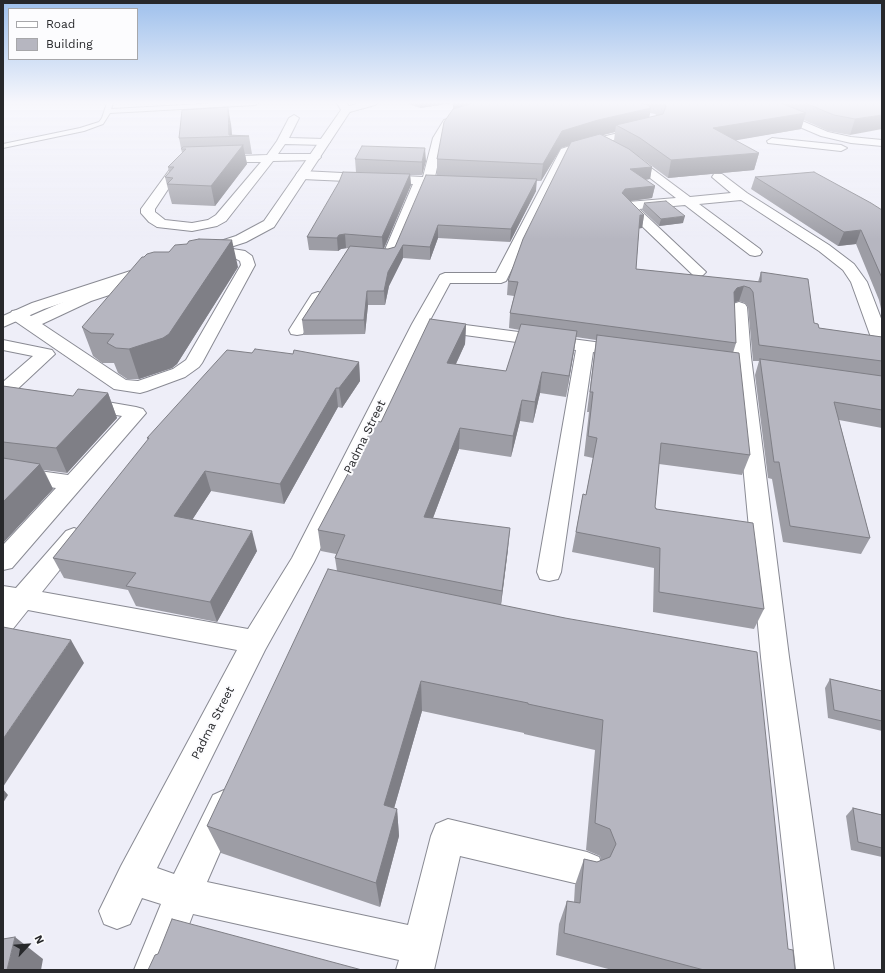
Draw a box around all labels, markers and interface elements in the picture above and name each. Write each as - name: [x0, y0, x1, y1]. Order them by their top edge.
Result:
- legend: [8, 8, 138, 60]
- text: Road: [46, 17, 75, 31]
- text: Building: [46, 37, 93, 51]
- street label: Padma Street: [341, 398, 389, 476]
- street label: Padma Street: [188, 684, 238, 762]
- north arrow: [8, 925, 48, 965]
- text: N: [32, 933, 47, 946]

